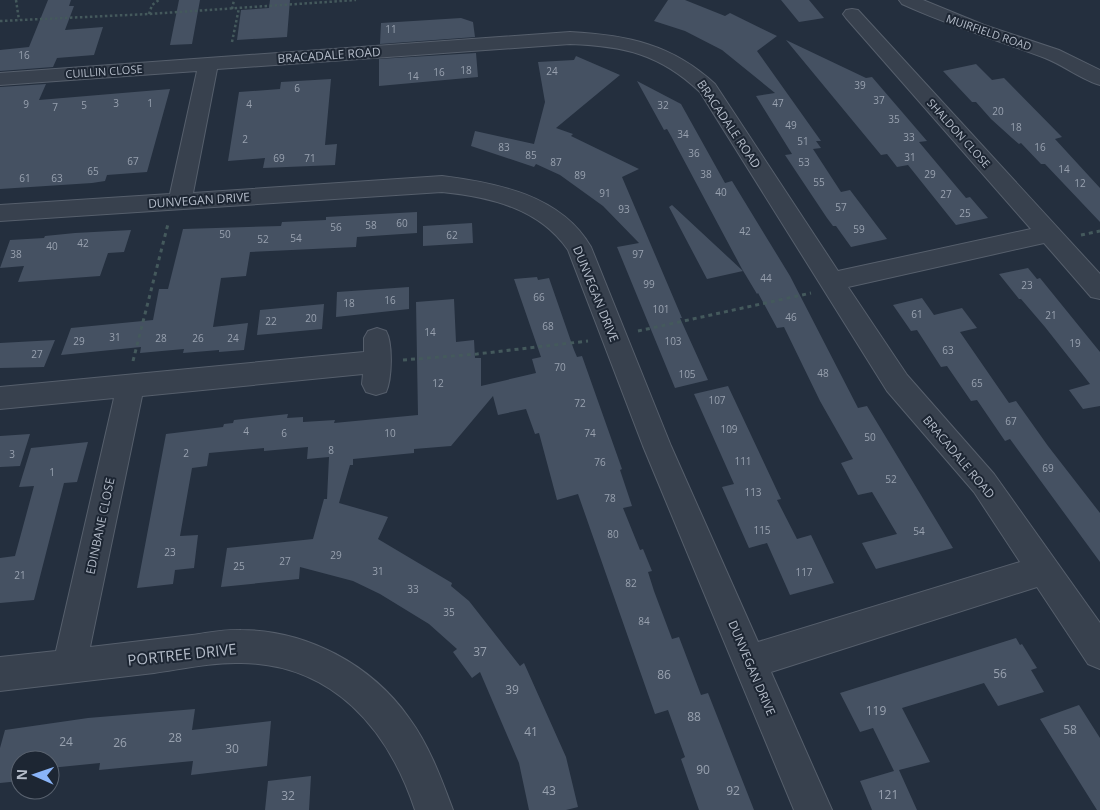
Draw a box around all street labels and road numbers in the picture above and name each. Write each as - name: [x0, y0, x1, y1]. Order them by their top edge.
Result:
- street label: MUIRFIELD ROAD: [944, 10, 1034, 54]
- street label: BRACADALE ROAD: [277, 43, 381, 67]
- street label: CUILLIN CLOSE: [65, 61, 143, 81]
- street label: BRACADALE ROAD: [693, 76, 765, 172]
- street label: SHALDON CLOSE: [924, 95, 994, 171]
- street label: DUNVEGAN DRIVE: [147, 188, 251, 212]
- street label: DUNVEGAN DRIVE: [569, 243, 623, 345]
- street label: BRACADALE ROAD: [919, 412, 999, 502]
- street label: EDINBANE CLOSE: [81, 476, 119, 576]
- street label: DUNVEGAN DRIVE: [724, 618, 780, 718]
- street label: PORTREE DRIVE: [126, 638, 238, 670]

